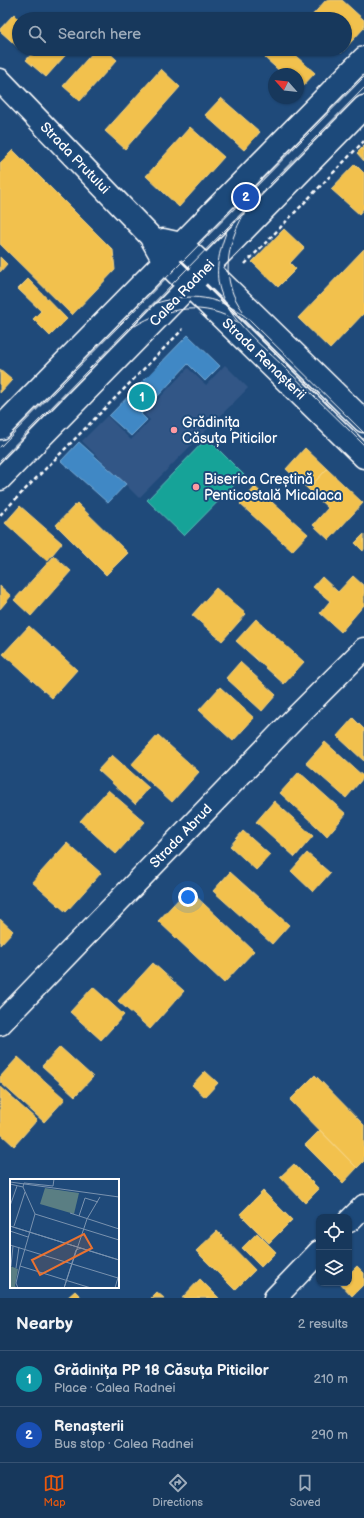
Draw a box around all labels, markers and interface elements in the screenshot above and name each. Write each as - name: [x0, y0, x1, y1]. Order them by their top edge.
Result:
- search box: [12, 12, 352, 56]
- icon: search: [26, 23, 48, 45]
- text: Search here: [58, 25, 141, 44]
- north arrow: [268, 68, 304, 104]
- street label: Strada Prutului: [37, 119, 113, 197]
- pin: 2: [233, 182, 259, 212]
- street label: Calea Radnei: [146, 256, 218, 330]
- street label: Strada Renașterii: [219, 315, 309, 403]
- pin: 1: [129, 382, 155, 412]
- place label: Grădinița Căsuța Piticilor: [182, 414, 278, 447]
- marker: Grădinița Căsuța Piticilor: [169, 425, 179, 435]
- place label: Biserica Creștină Penticostală Micalaca: [204, 471, 342, 504]
- marker: Biserica Creștină Penticostală Micalaca: [191, 482, 201, 492]
- street label: Strada Abrud: [146, 800, 216, 872]
- your location: [178, 887, 198, 907]
- inset map: [10, 1179, 119, 1288]
- map controls: [316, 1214, 352, 1286]
- button: locate: [316, 1214, 352, 1250]
- button: layers: [316, 1250, 352, 1286]
- text: Nearby: [16, 1314, 73, 1334]
- text: 2 results: [298, 1316, 348, 1332]
- text: Grădinița PP 18 Căsuța Piticilor: [54, 1361, 269, 1380]
- text: 1: [26, 1371, 32, 1387]
- text: 210 m: [314, 1371, 348, 1387]
- text: Place · Calea Radnei: [54, 1380, 176, 1396]
- text: Renașterii: [54, 1417, 124, 1436]
- text: 2: [25, 1427, 33, 1443]
- text: 290 m: [311, 1427, 348, 1443]
- text: Bus stop · Calea Radnei: [54, 1436, 194, 1452]
- tab: Map: [43, 1472, 66, 1509]
- tab: Directions: [152, 1472, 203, 1509]
- tab: Saved: [290, 1472, 321, 1509]

